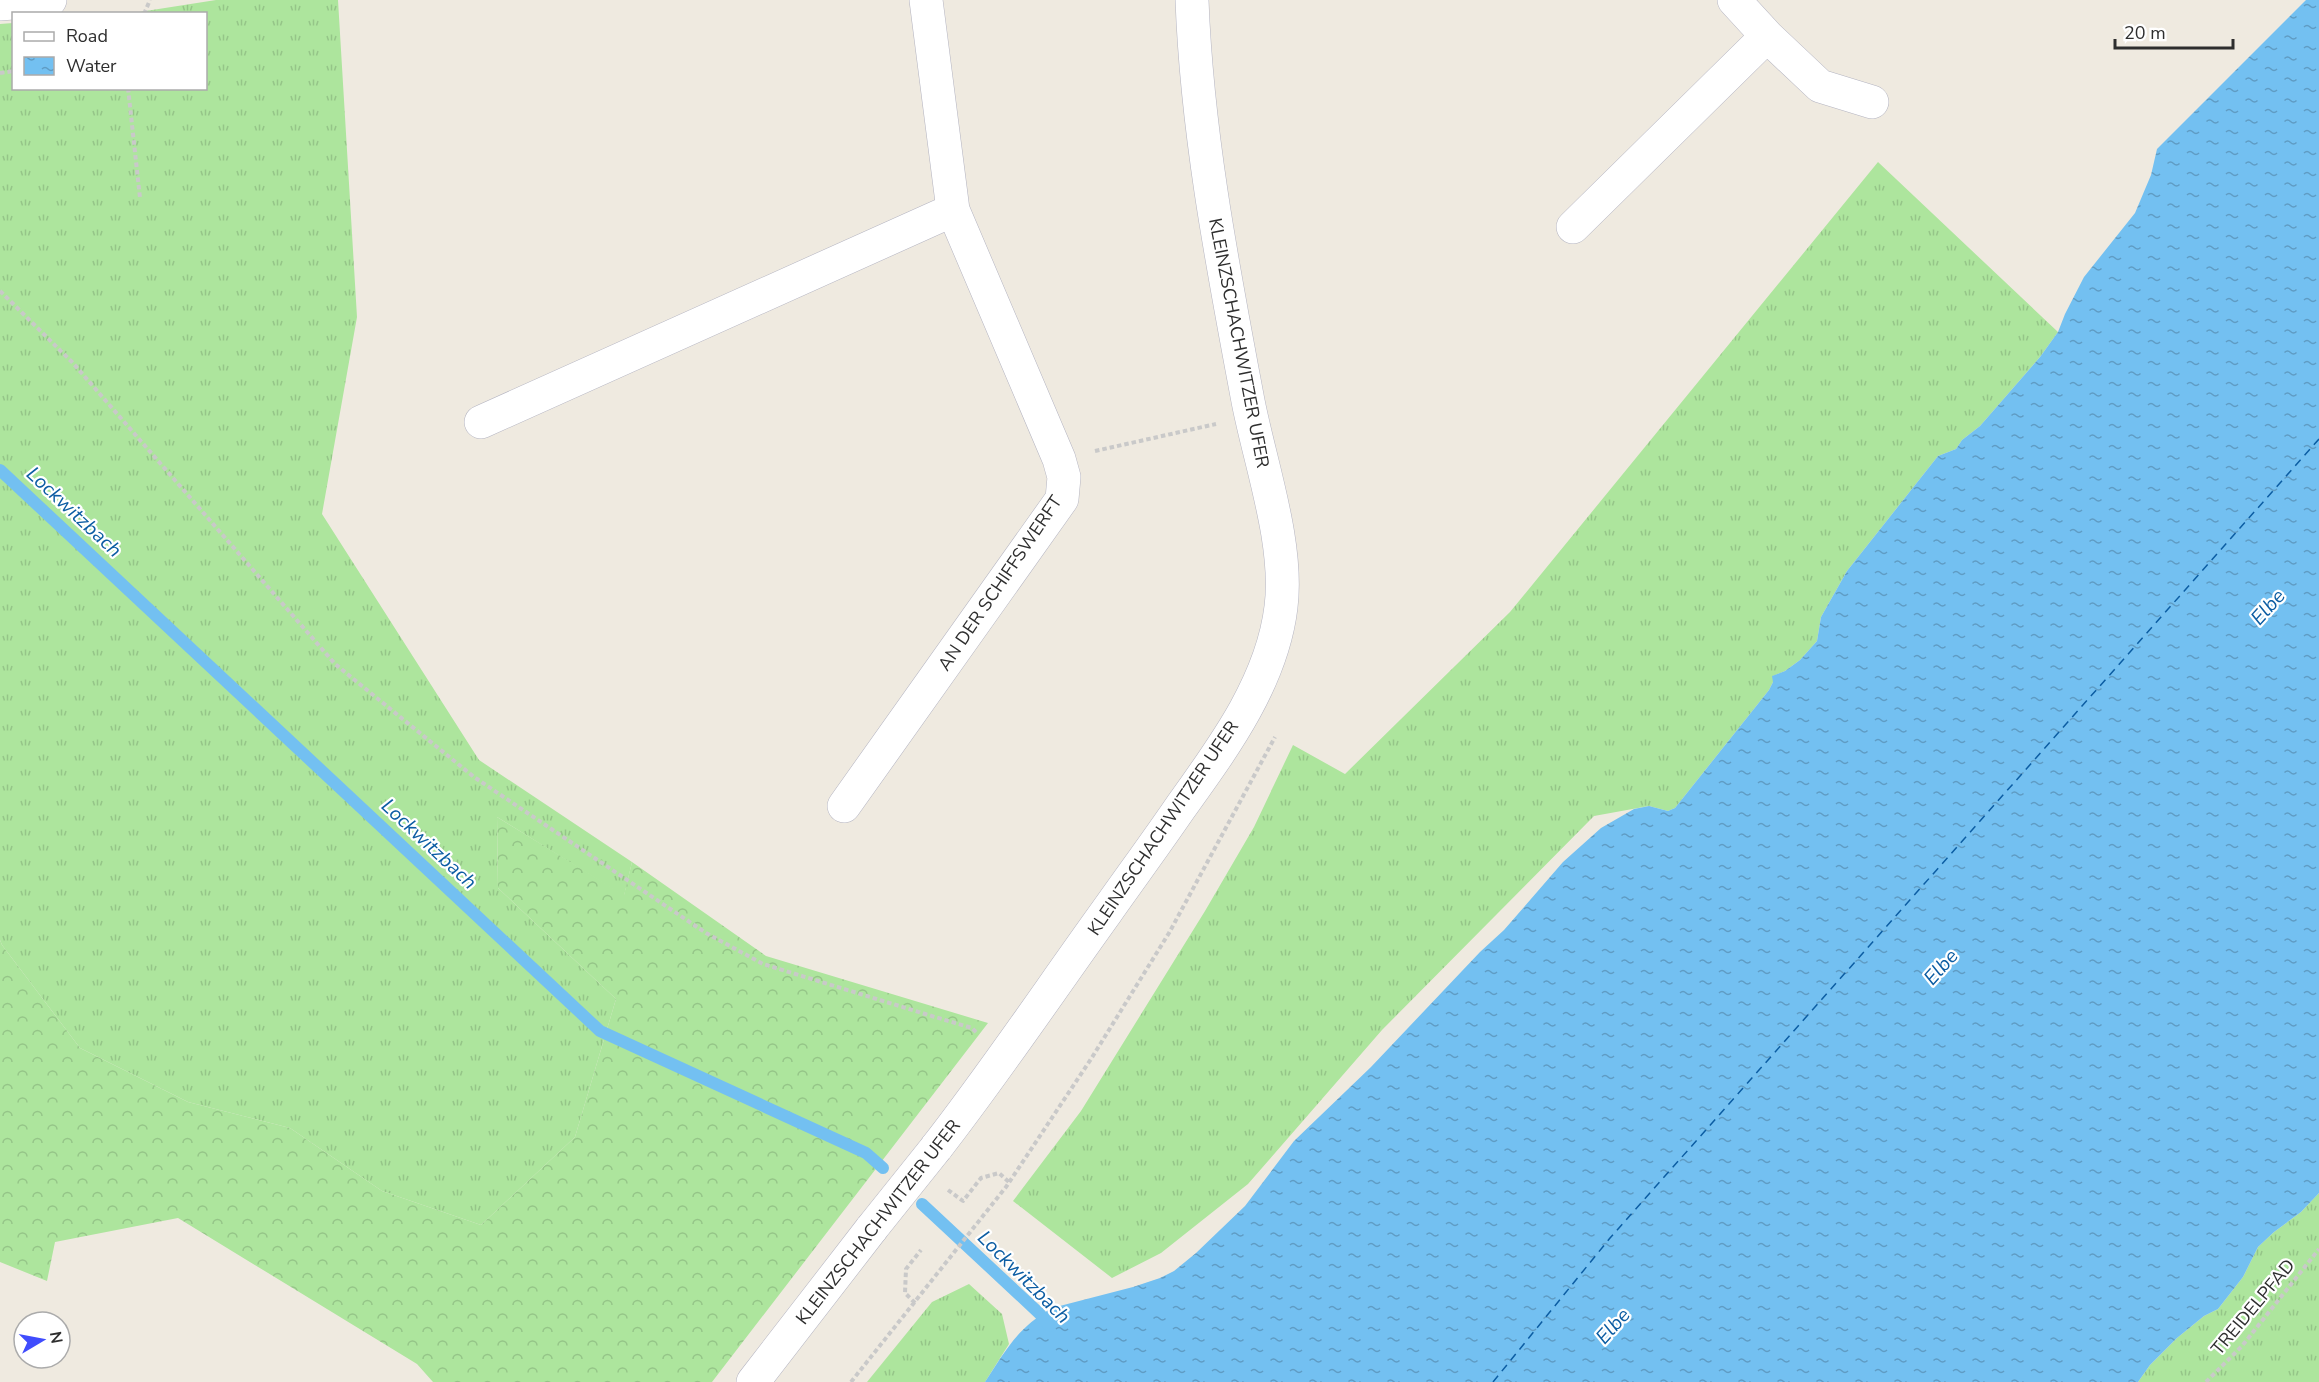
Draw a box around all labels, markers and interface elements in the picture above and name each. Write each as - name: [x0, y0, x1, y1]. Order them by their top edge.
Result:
- legend: [12, 12, 207, 90]
- scale bar: [2115, 12, 2234, 50]
- text: 20 m: [2124, 21, 2166, 45]
- text: Road: [66, 24, 108, 48]
- text: Water: [66, 54, 117, 78]
- street label: KLEINZSCHACHWITZER UFER: [1203, 216, 1275, 470]
- water label: Lockwitzbach: [20, 461, 128, 563]
- street label: AN DER SCHIFFSWERFT: [932, 491, 1068, 675]
- water label: Elbe: [2245, 583, 2292, 631]
- street label: KLEINZSCHACHWITZER UFER: [1082, 716, 1244, 940]
- water label: Lockwitzbach: [375, 793, 483, 895]
- water label: Elbe: [1918, 943, 1965, 991]
- street label: KLEINZSCHACHWITZER UFER: [790, 1115, 966, 1329]
- water label: Lockwitzbach: [972, 1225, 1076, 1329]
- street label: TREIDELPFAD: [2206, 1254, 2300, 1360]
- water label: Elbe: [1590, 1302, 1637, 1350]
- north arrow: [12, 1310, 72, 1370]
- text: N: [44, 1330, 68, 1345]

